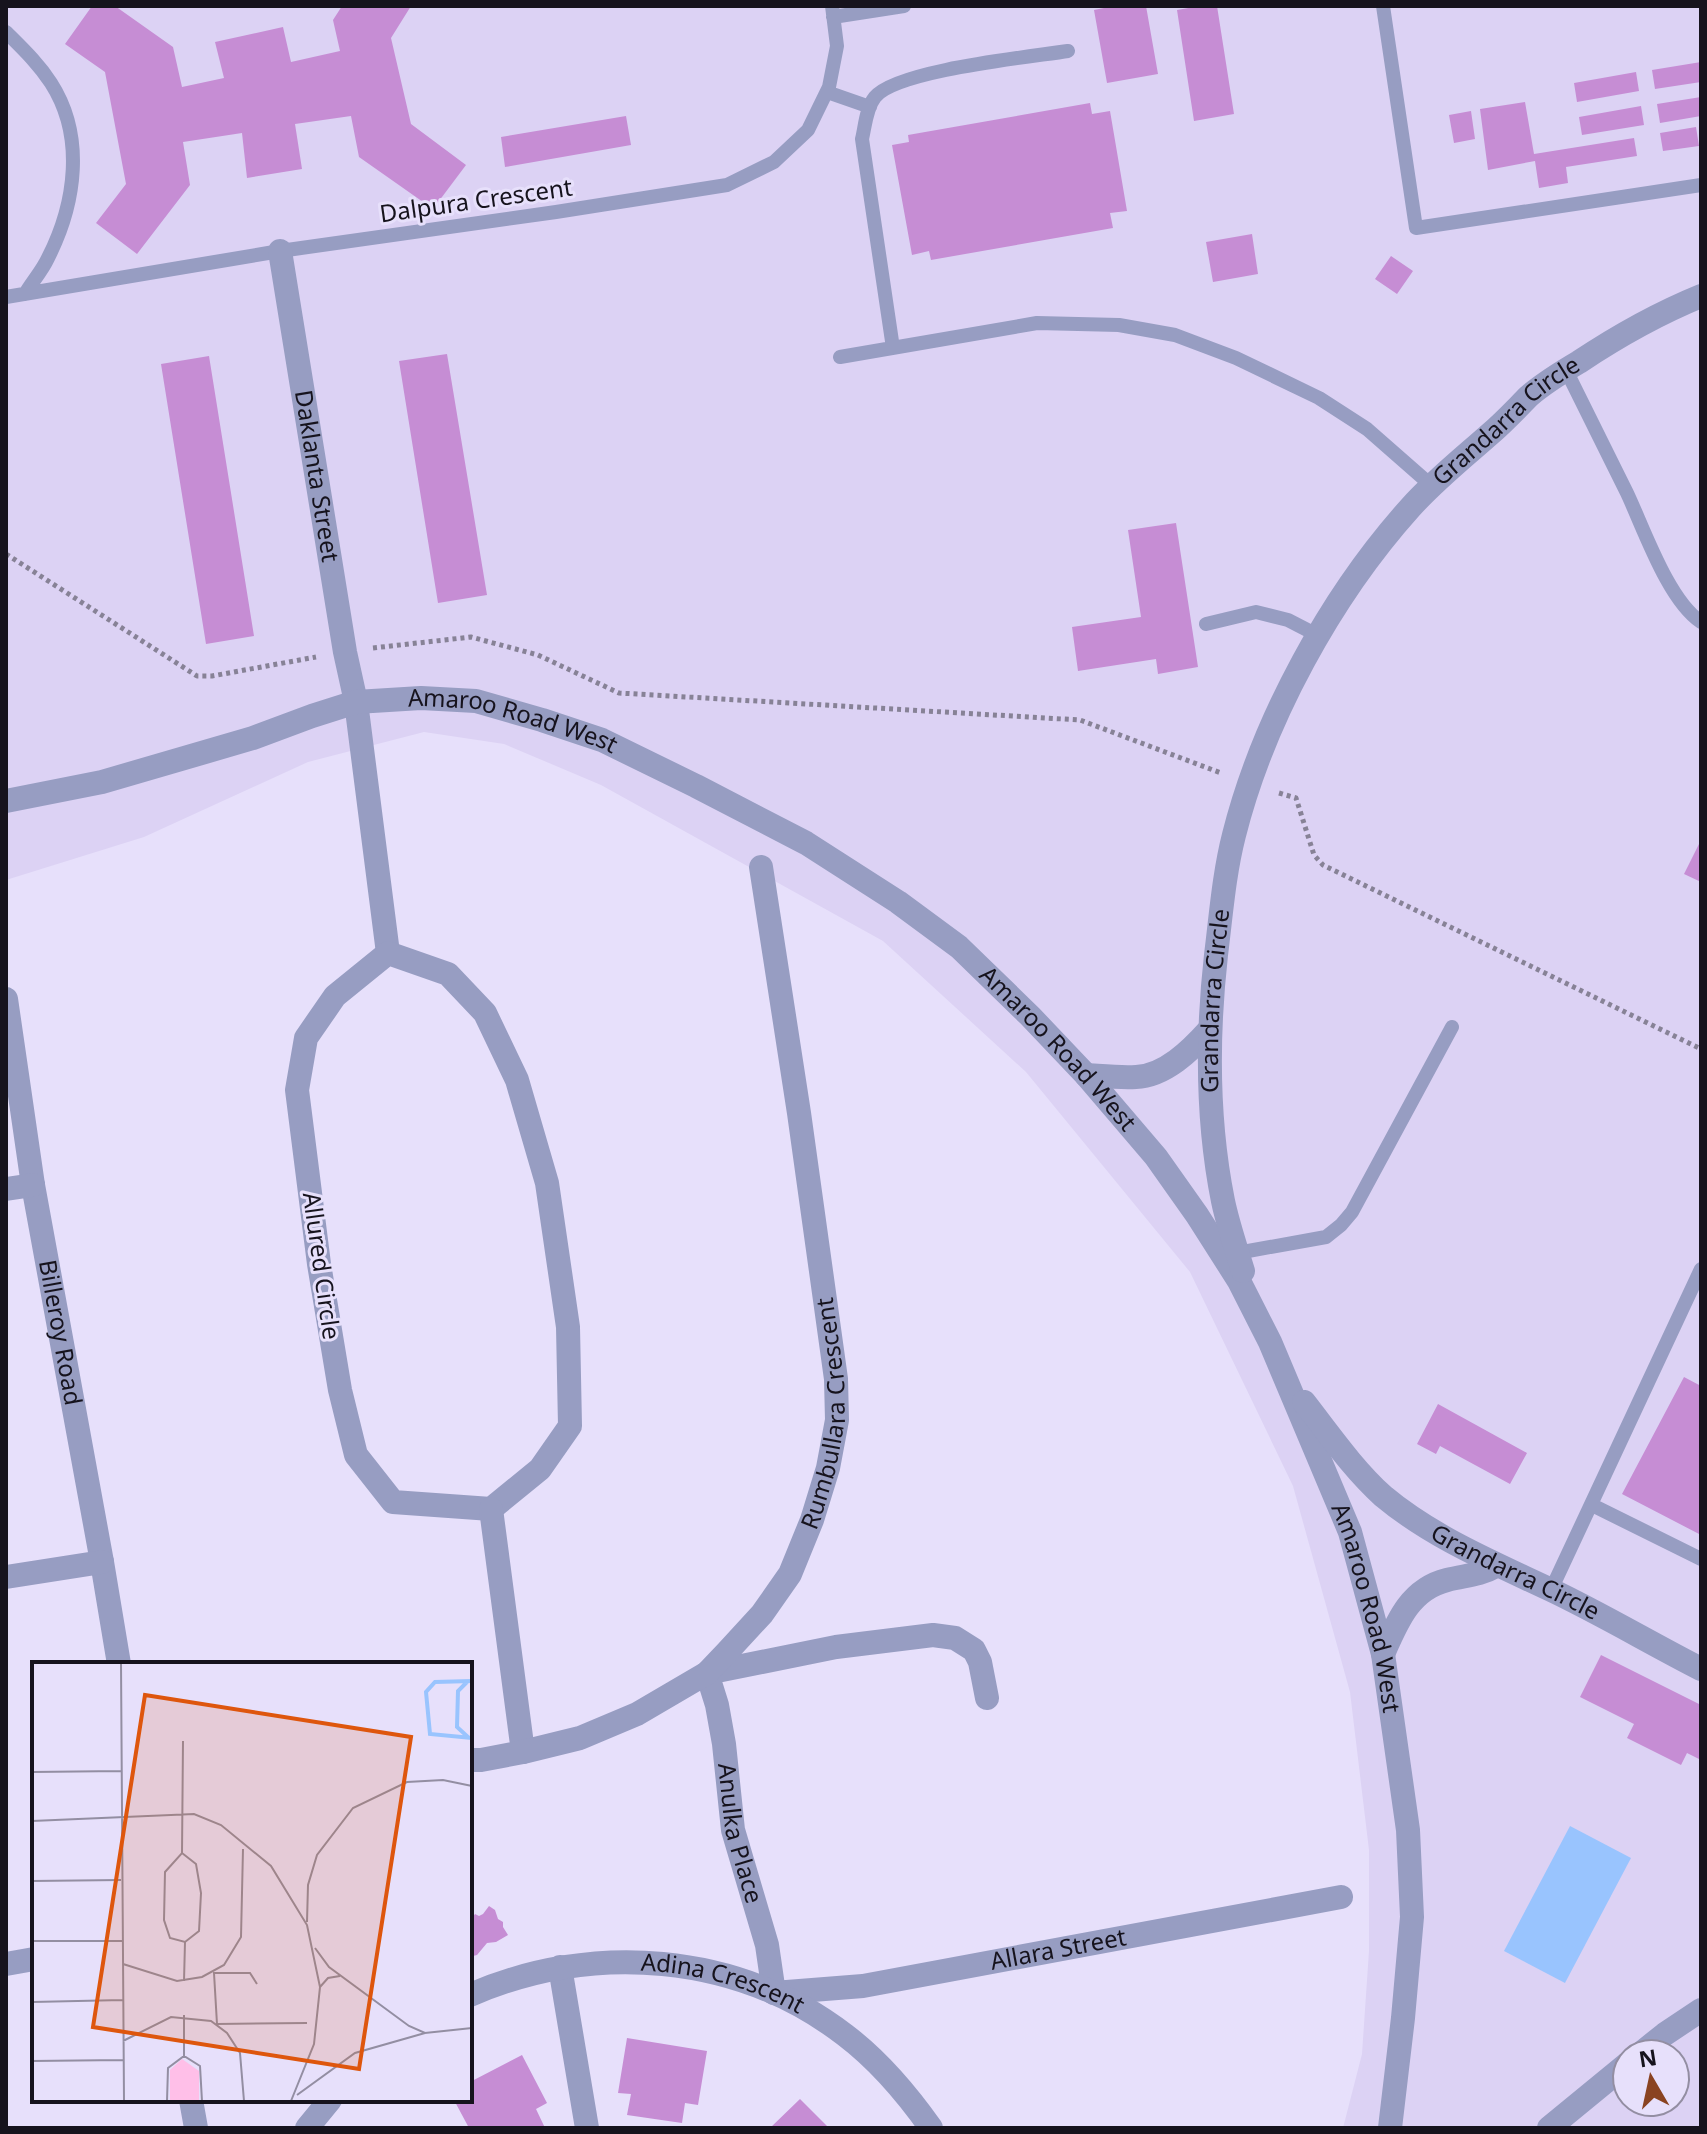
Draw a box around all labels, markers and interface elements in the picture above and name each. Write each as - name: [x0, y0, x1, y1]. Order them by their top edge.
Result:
- street label: Dalpura Crescent: [377, 170, 575, 229]
- street label: Grandarra Circle: [1424, 347, 1585, 492]
- street label: Daklanta Street: [288, 387, 348, 565]
- street label: Amaroo Road West: [407, 680, 624, 760]
- street label: Grandarra Circle: [1192, 907, 1236, 1093]
- street label: Amaroo Road West: [973, 958, 1145, 1138]
- street label: Allured Circle: [296, 1190, 349, 1342]
- street label: Billeroy Road: [32, 1257, 91, 1408]
- street label: Rumbullara Crescent: [792, 1295, 852, 1534]
- street label: Amaroo Road West: [1325, 1498, 1409, 1715]
- street label: Grandarra Circle: [1425, 1515, 1606, 1627]
- inset map: [32, 1662, 472, 2102]
- street label: Anulka Place: [711, 1761, 772, 1907]
- street label: Allara Street: [987, 1919, 1129, 1977]
- street label: Adina Crescent: [640, 1944, 811, 2020]
- north arrow: [1611, 2038, 1691, 2118]
- text: N: [1637, 2041, 1659, 2073]

